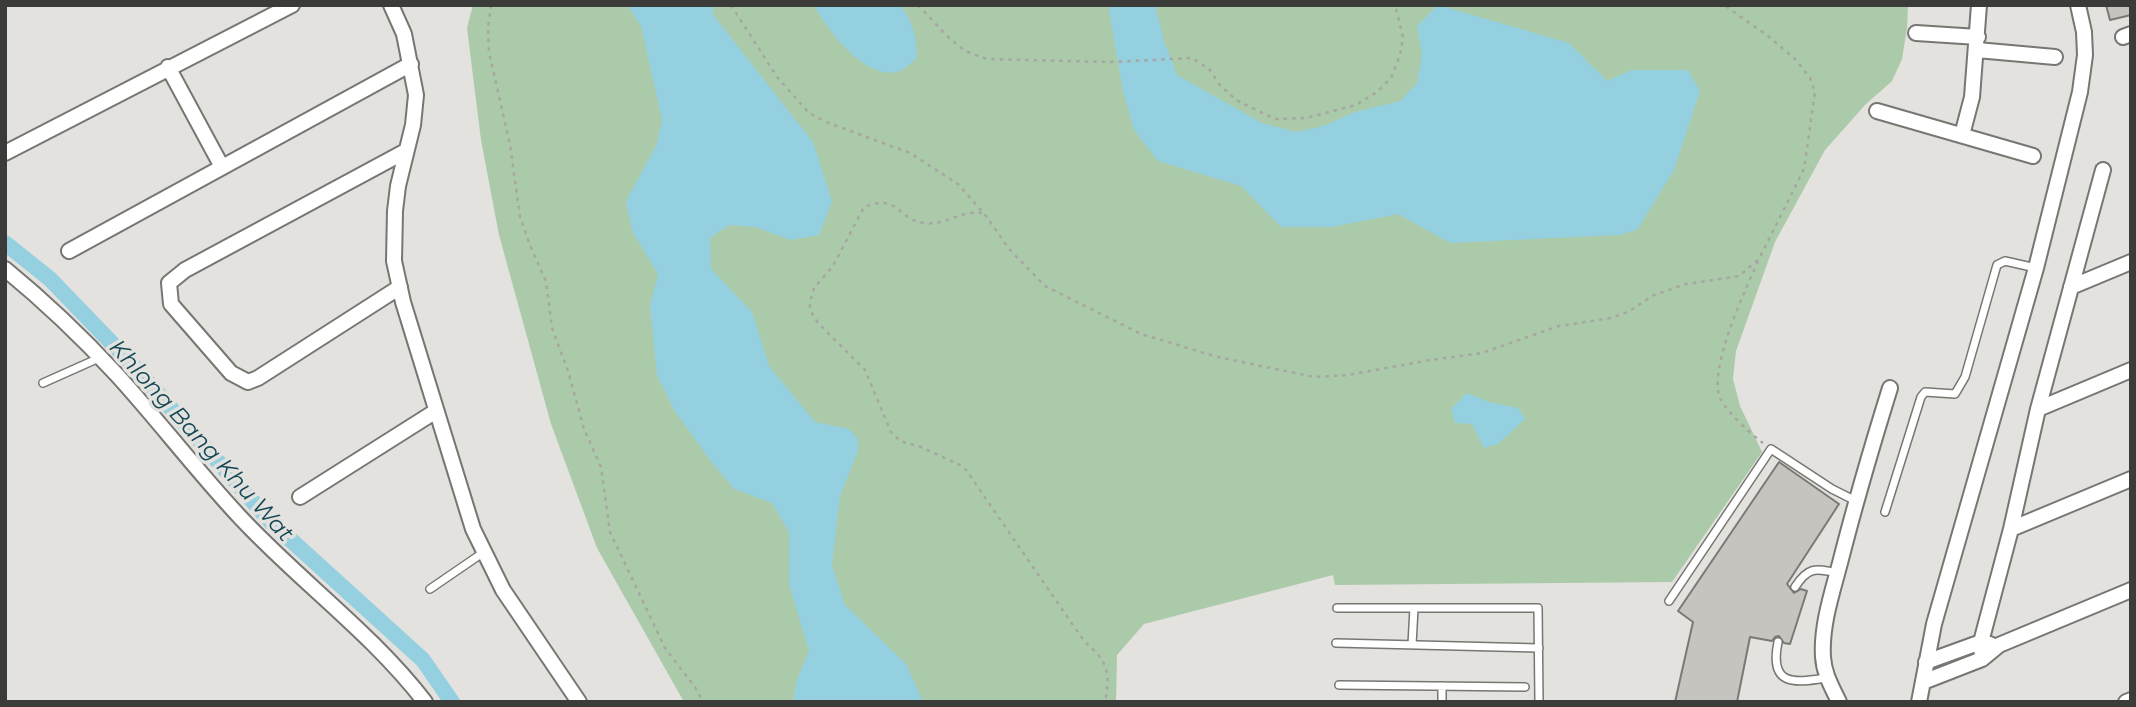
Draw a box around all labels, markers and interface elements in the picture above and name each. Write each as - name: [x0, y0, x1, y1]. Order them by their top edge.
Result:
- water label: Khlong Bang Khu Wat: [103, 334, 299, 548]

